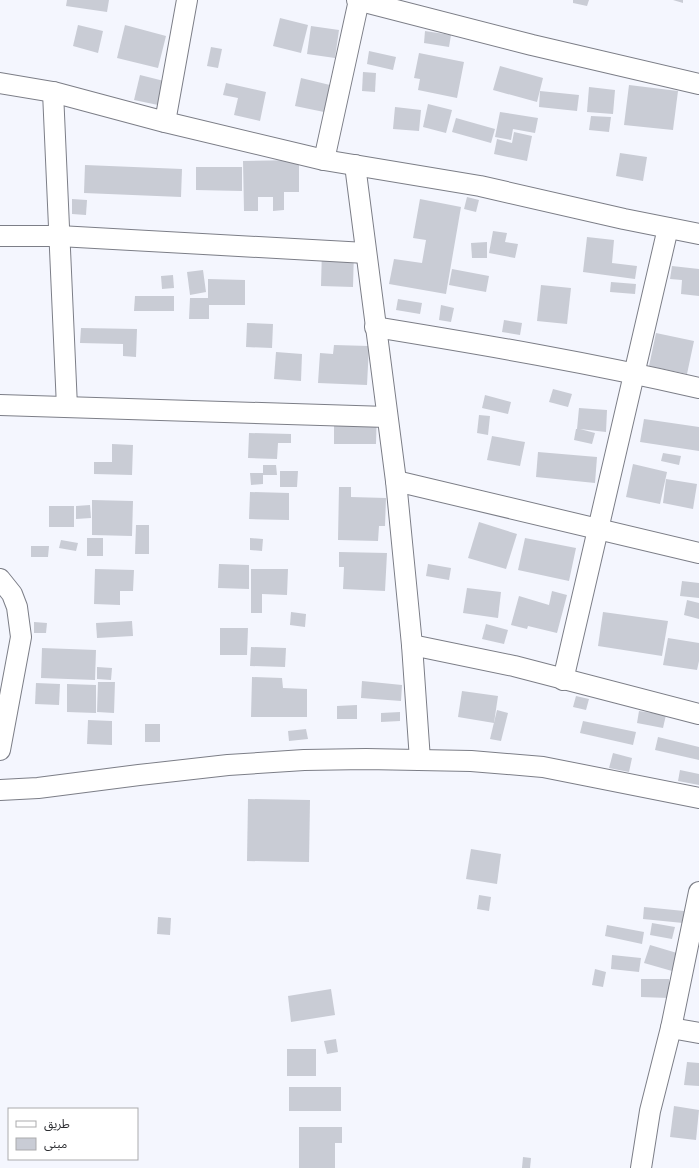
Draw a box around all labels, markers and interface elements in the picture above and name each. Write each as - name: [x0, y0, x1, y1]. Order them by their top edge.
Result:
- legend: [8, 1108, 138, 1160]
- text: طريق: [44, 1115, 70, 1132]
- text: مبنى: [44, 1135, 67, 1152]

